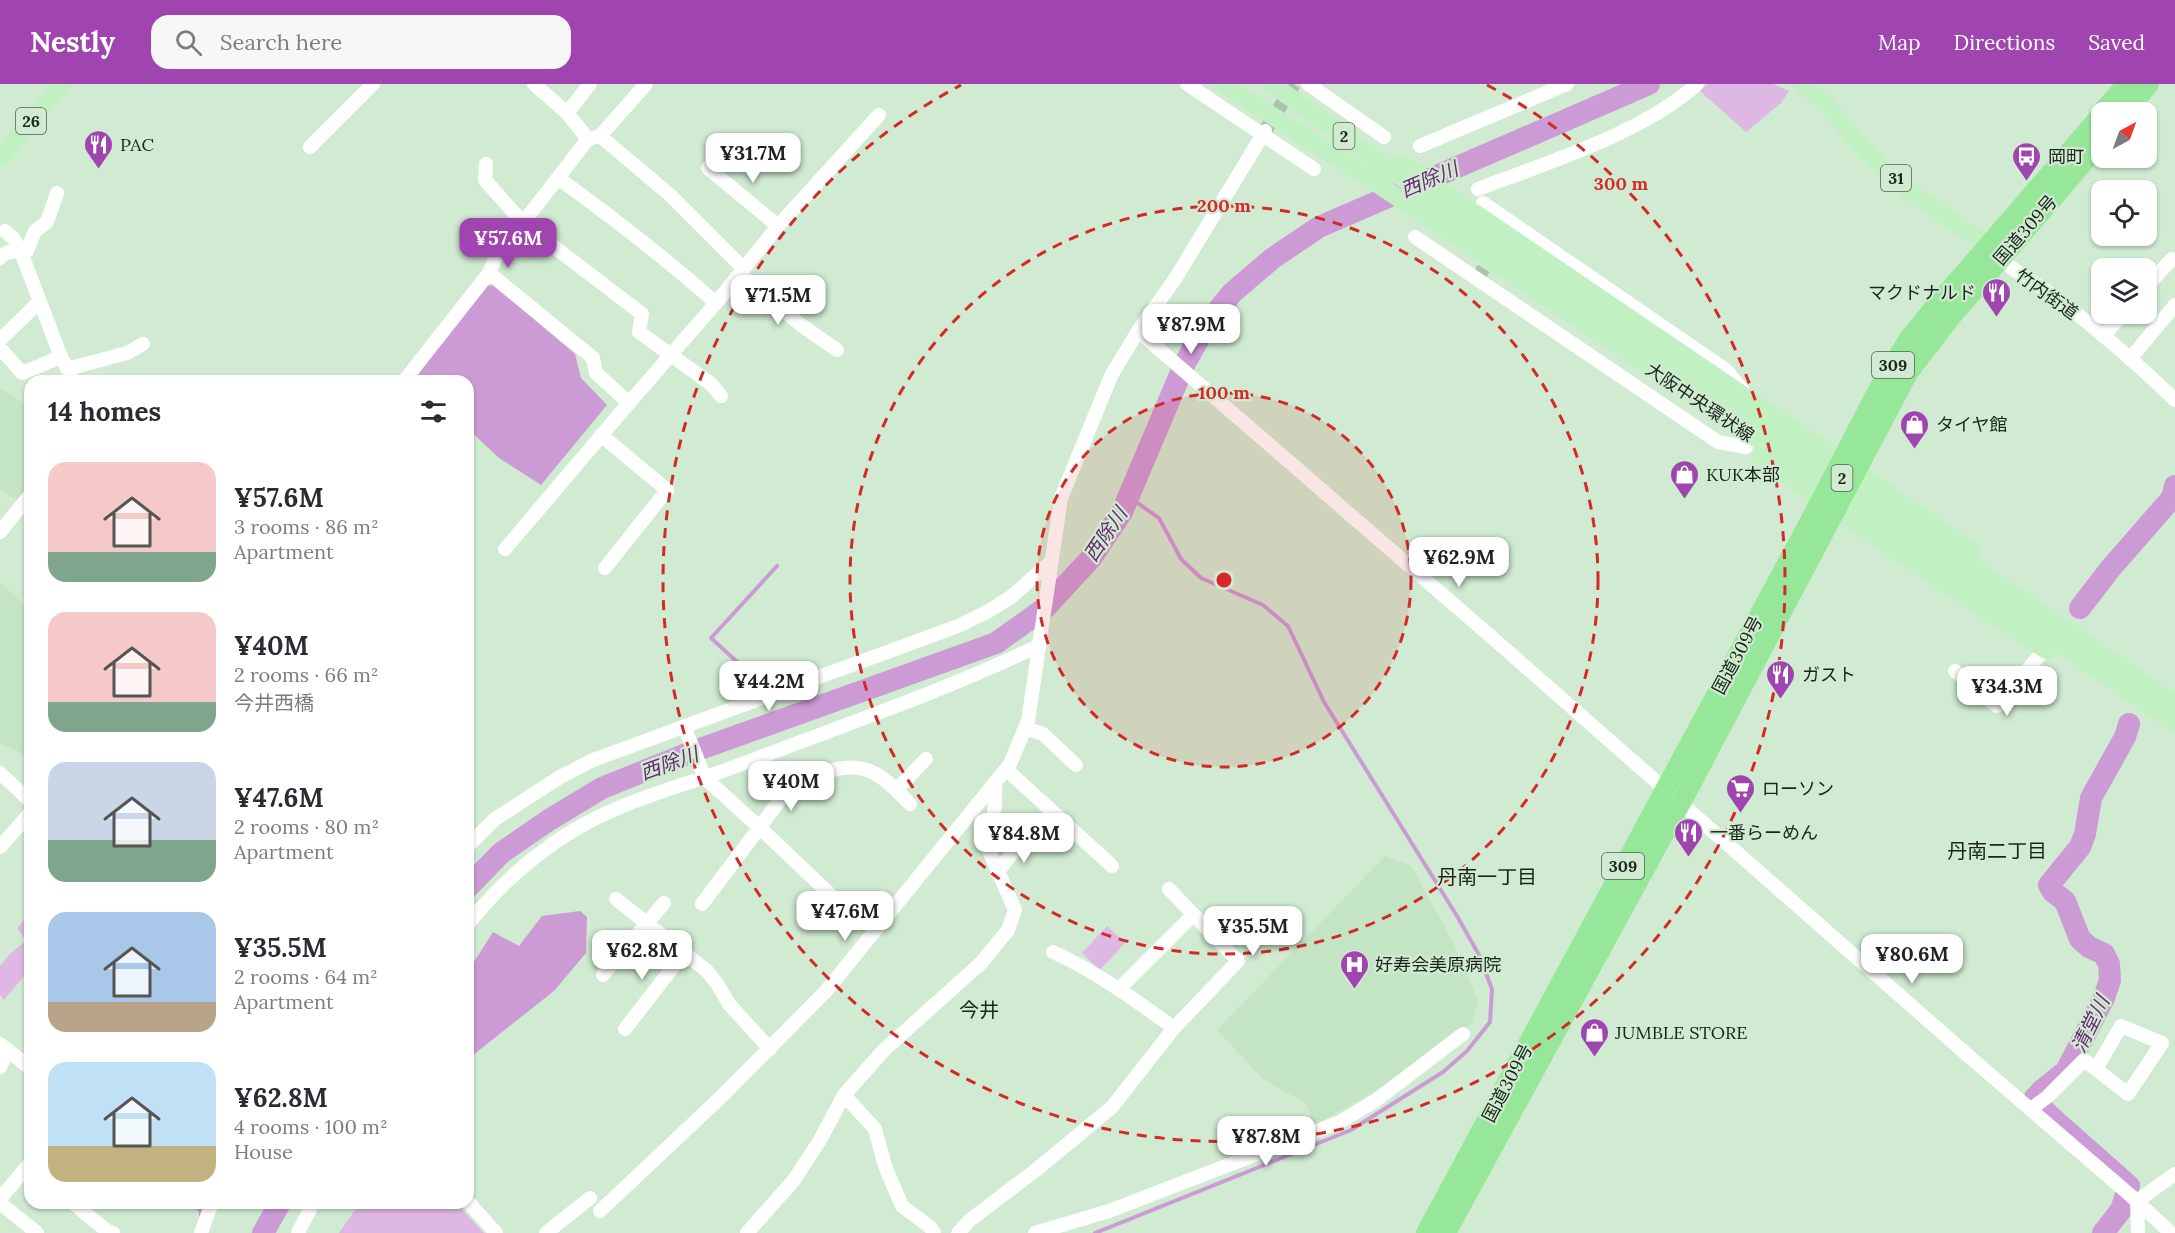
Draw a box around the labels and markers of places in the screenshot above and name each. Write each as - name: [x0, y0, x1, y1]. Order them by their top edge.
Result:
- restaurant icon: PAC: [83, 128, 115, 170]
- place label: PAC: [120, 133, 154, 156]
- pin: ¥31.7M: [704, 133, 802, 184]
- bus stop icon: 岡町: [2011, 140, 2043, 182]
- place label: 岡町: [2048, 145, 2084, 168]
- pin: ¥57.6M: [459, 218, 557, 269]
- pin: ¥71.5M: [729, 275, 827, 326]
- restaurant icon: マクドナルド: [1981, 276, 2013, 318]
- place label: マクドナルド: [1868, 281, 1976, 304]
- pin: ¥87.9M: [1142, 304, 1240, 355]
- shop icon: タイヤ館: [1899, 408, 1931, 450]
- place label: タイヤ館: [1936, 413, 2007, 436]
- shop icon: KUK本部: [1669, 458, 1701, 500]
- place label: KUK本部: [1706, 463, 1780, 486]
- pin: ¥62.9M: [1410, 537, 1508, 588]
- centre of rings: [1214, 570, 1234, 590]
- restaurant icon: ガスト: [1765, 658, 1797, 700]
- pin: ¥44.2M: [720, 661, 818, 712]
- place label: ガスト: [1802, 663, 1856, 686]
- pin: ¥34.3M: [1958, 666, 2056, 717]
- pin: ¥40M: [755, 761, 827, 812]
- supermarket icon: ローソン: [1725, 772, 1757, 814]
- place label: ローソン: [1762, 777, 1834, 800]
- pin: ¥84.8M: [975, 813, 1073, 864]
- restaurant icon: 一番らーめん: [1673, 816, 1705, 858]
- place label: 一番らーめん: [1710, 821, 1818, 844]
- pin: ¥47.6M: [796, 891, 894, 942]
- pin: ¥35.5M: [1204, 906, 1302, 957]
- pin: ¥62.8M: [593, 930, 691, 981]
- pin: ¥80.6M: [1863, 934, 1961, 985]
- hospital icon: 好寿会美原病院: [1338, 948, 1370, 990]
- place label: 好寿会美原病院: [1375, 953, 1501, 976]
- shop icon: JUMBLE STORE: [1578, 1016, 1610, 1058]
- place label: JUMBLE STORE: [1614, 1021, 1748, 1044]
- pin: ¥87.8M: [1217, 1116, 1315, 1167]

